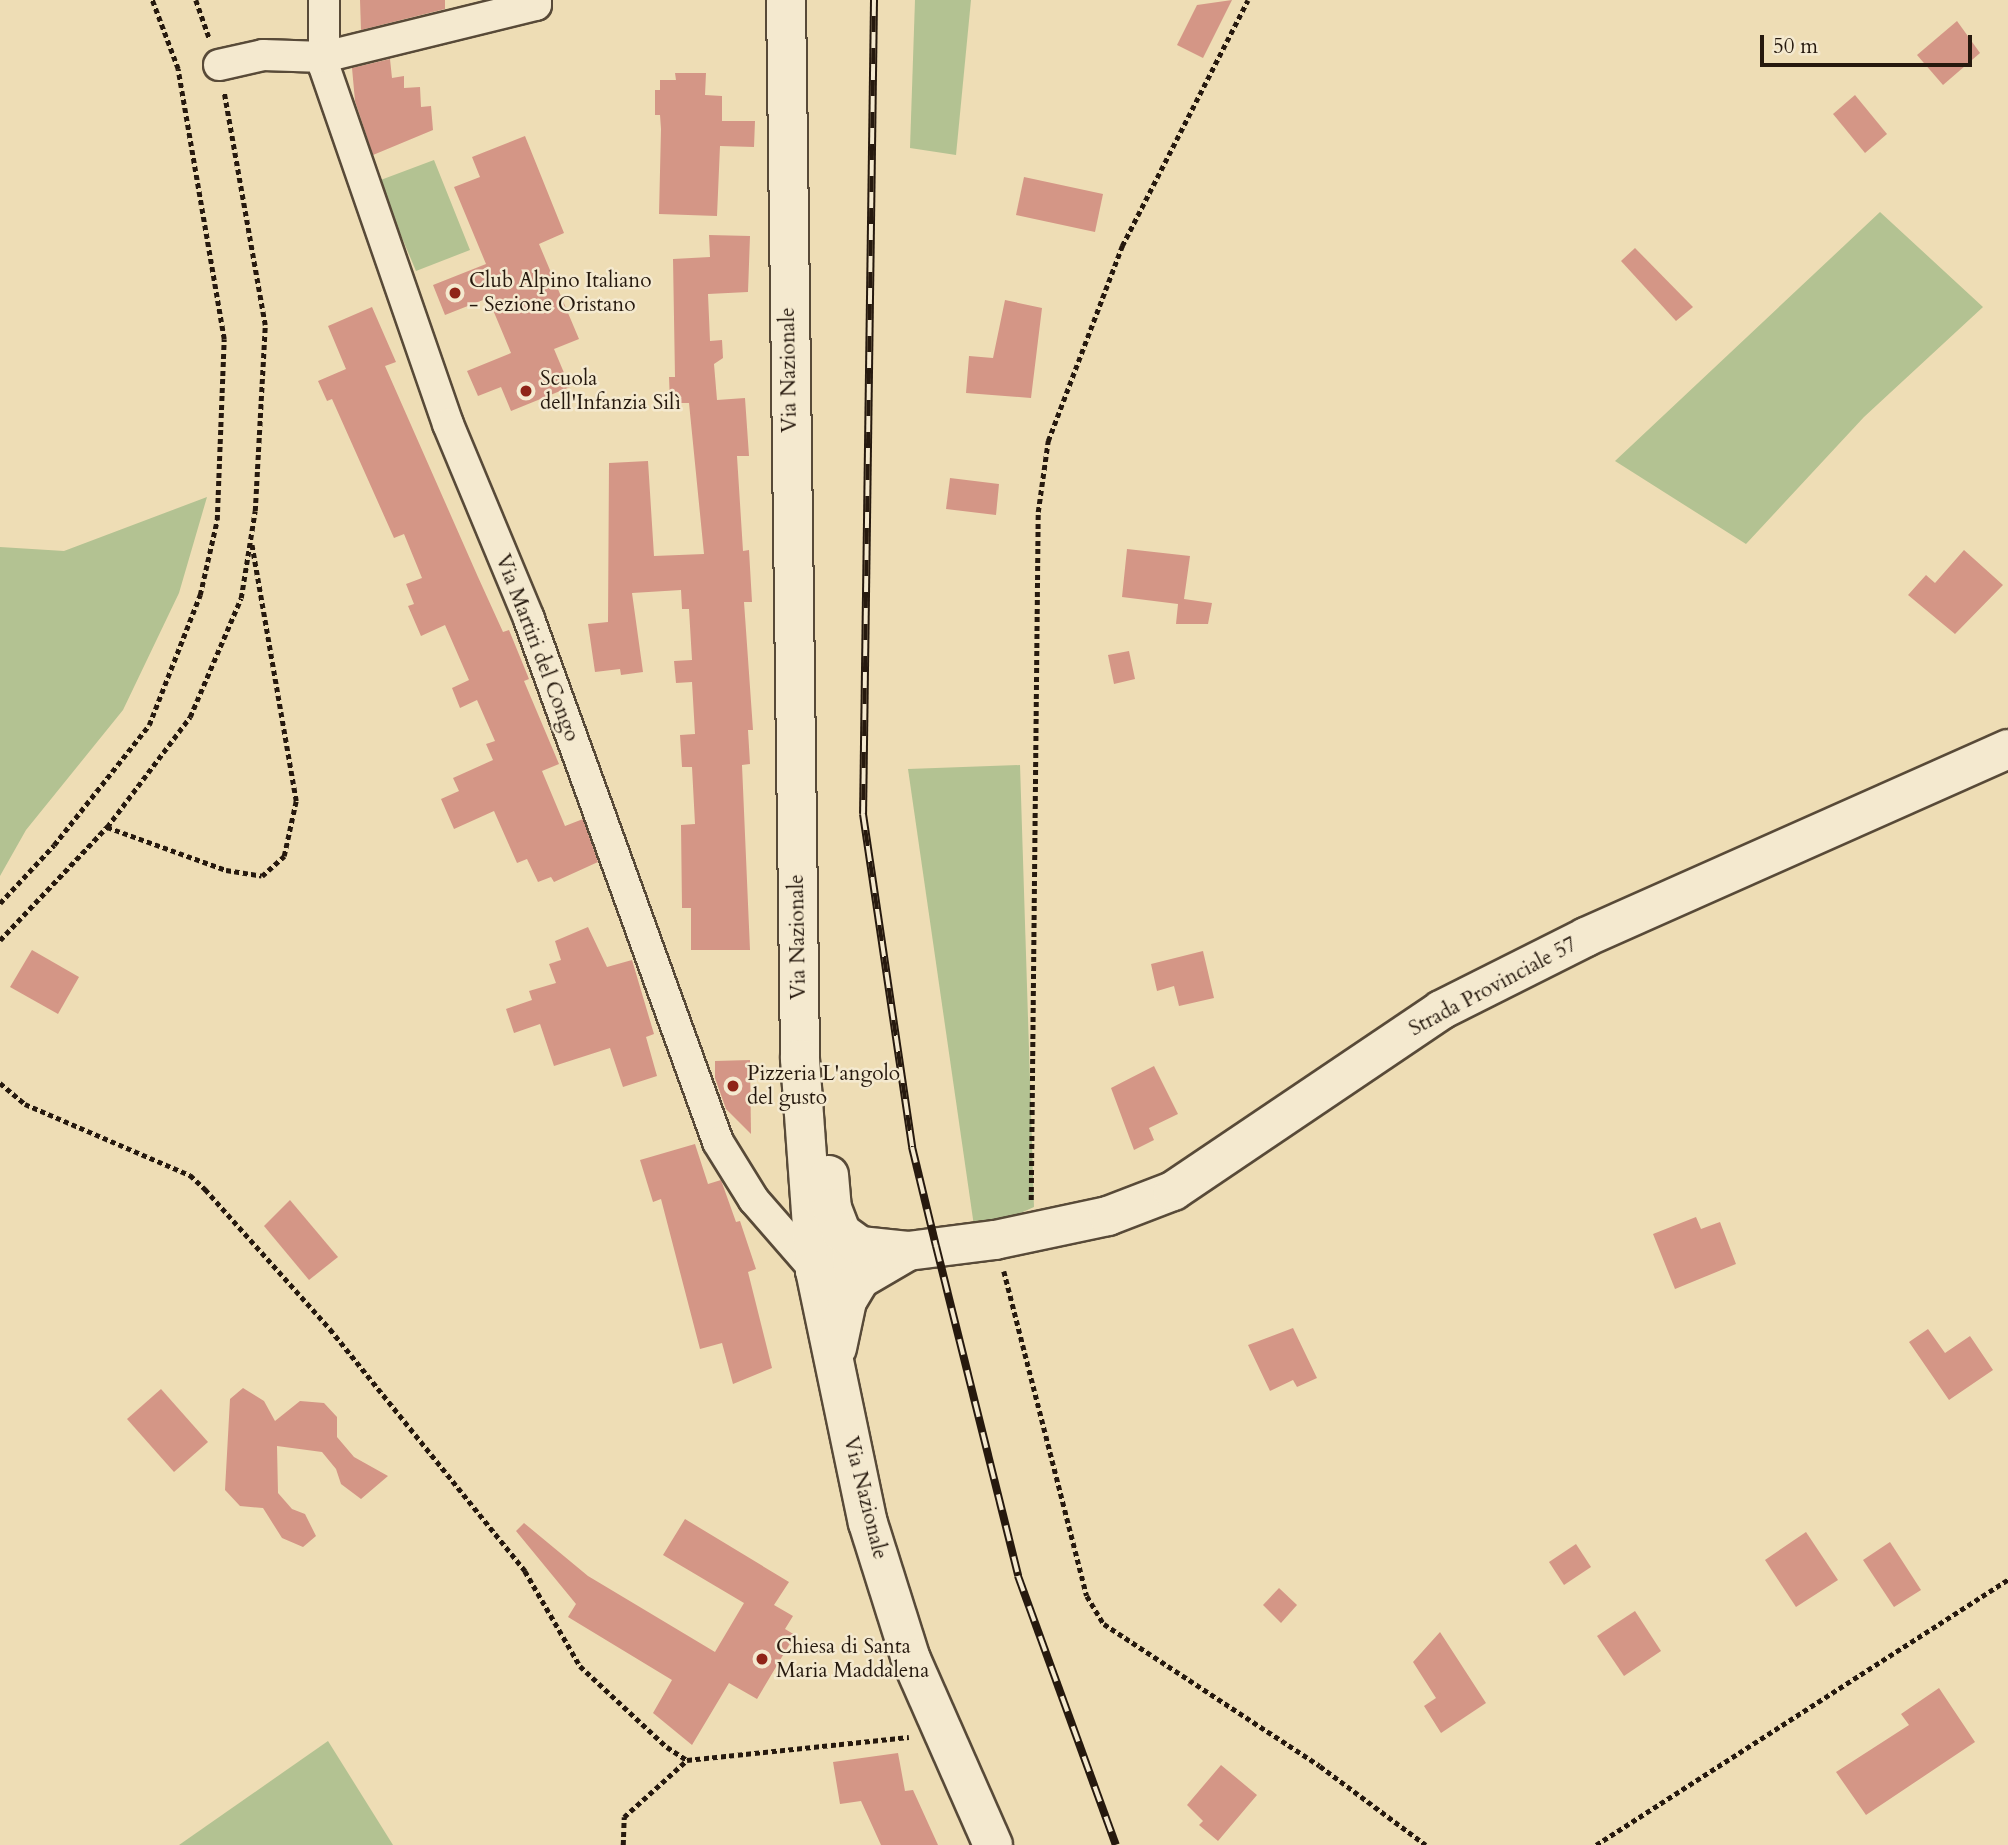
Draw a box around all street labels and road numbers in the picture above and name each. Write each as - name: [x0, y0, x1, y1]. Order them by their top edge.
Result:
- street label: Via Nazionale: [775, 307, 803, 433]
- street label: Via Martiri del Congo: [490, 551, 584, 745]
- street label: Via Nazionale: [784, 874, 812, 1000]
- street label: Strada Provinciale 57: [1405, 932, 1581, 1042]
- street label: Via Nazionale: [838, 1434, 892, 1562]

